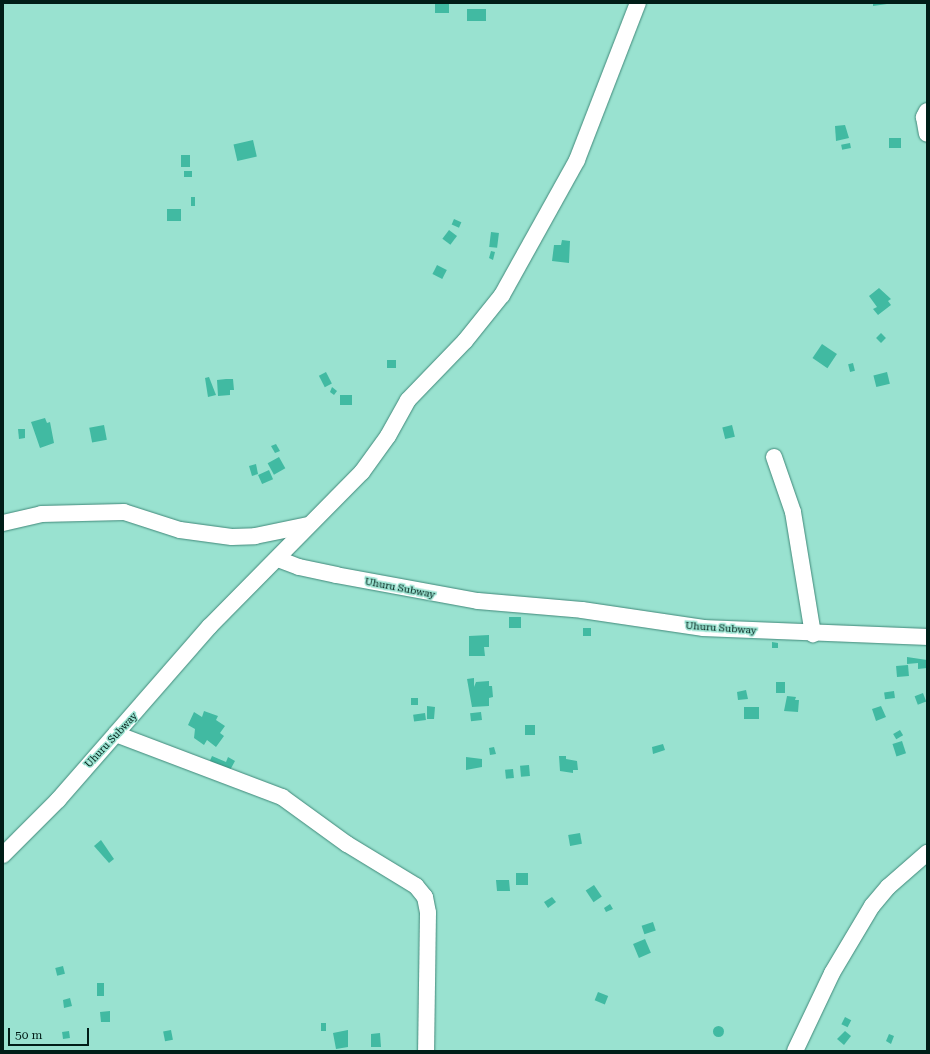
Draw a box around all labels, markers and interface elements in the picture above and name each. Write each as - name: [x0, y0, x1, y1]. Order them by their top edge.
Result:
- street label: Uhuru Subway: [364, 575, 436, 601]
- street label: Uhuru Subway: [685, 620, 757, 636]
- street label: Uhuru Subway: [82, 710, 140, 770]
- scale bar: [10, 1020, 91, 1046]
- text: 50 m: [15, 1028, 42, 1042]

